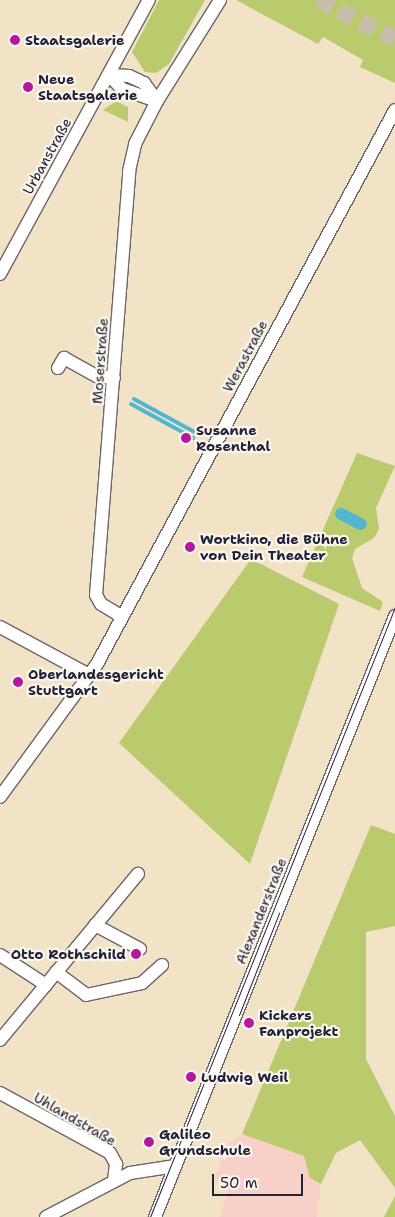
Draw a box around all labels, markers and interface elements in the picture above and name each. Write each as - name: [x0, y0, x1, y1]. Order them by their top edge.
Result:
- place label: Staatsgalerie: [25, 32, 124, 48]
- marker: Staatsgalerie: [9, 34, 21, 46]
- place label: Neue Staatsgalerie: [38, 71, 137, 104]
- marker: Neue Staatsgalerie: [22, 81, 34, 93]
- street label: Urbanstraße: [19, 115, 75, 197]
- street label: Moserstraße: [89, 317, 111, 405]
- street label: Werastraße: [219, 317, 271, 395]
- place label: Susanne Rosenthal: [196, 422, 270, 454]
- marker: Susanne Rosenthal: [180, 432, 192, 444]
- place label: Wortkino, die Bühne von Dein Theater: [200, 531, 348, 564]
- marker: Wortkino, die Bühne von Dein Theater: [184, 541, 196, 553]
- place label: Oberlandesgericht Stuttgart: [28, 666, 164, 699]
- marker: Oberlandesgericht Stuttgart: [12, 676, 24, 688]
- street label: Alexanderstraße: [232, 855, 290, 967]
- place label: Otto Rothschild: [11, 946, 126, 962]
- marker: Otto Rothschild: [130, 948, 142, 960]
- place label: Kickers Fanprojekt: [259, 1007, 338, 1040]
- marker: Kickers Fanprojekt: [243, 1017, 255, 1029]
- place label: Ludwig Weil: [201, 1069, 288, 1085]
- marker: Ludwig Weil: [185, 1071, 197, 1083]
- street label: Uhlandstraße: [31, 1089, 119, 1149]
- place label: Galileo Grundschule: [159, 1126, 251, 1158]
- marker: Galileo Grundschule: [143, 1136, 155, 1148]
- scale bar: [215, 1164, 306, 1196]
- text: 50 m: [220, 1173, 258, 1193]

